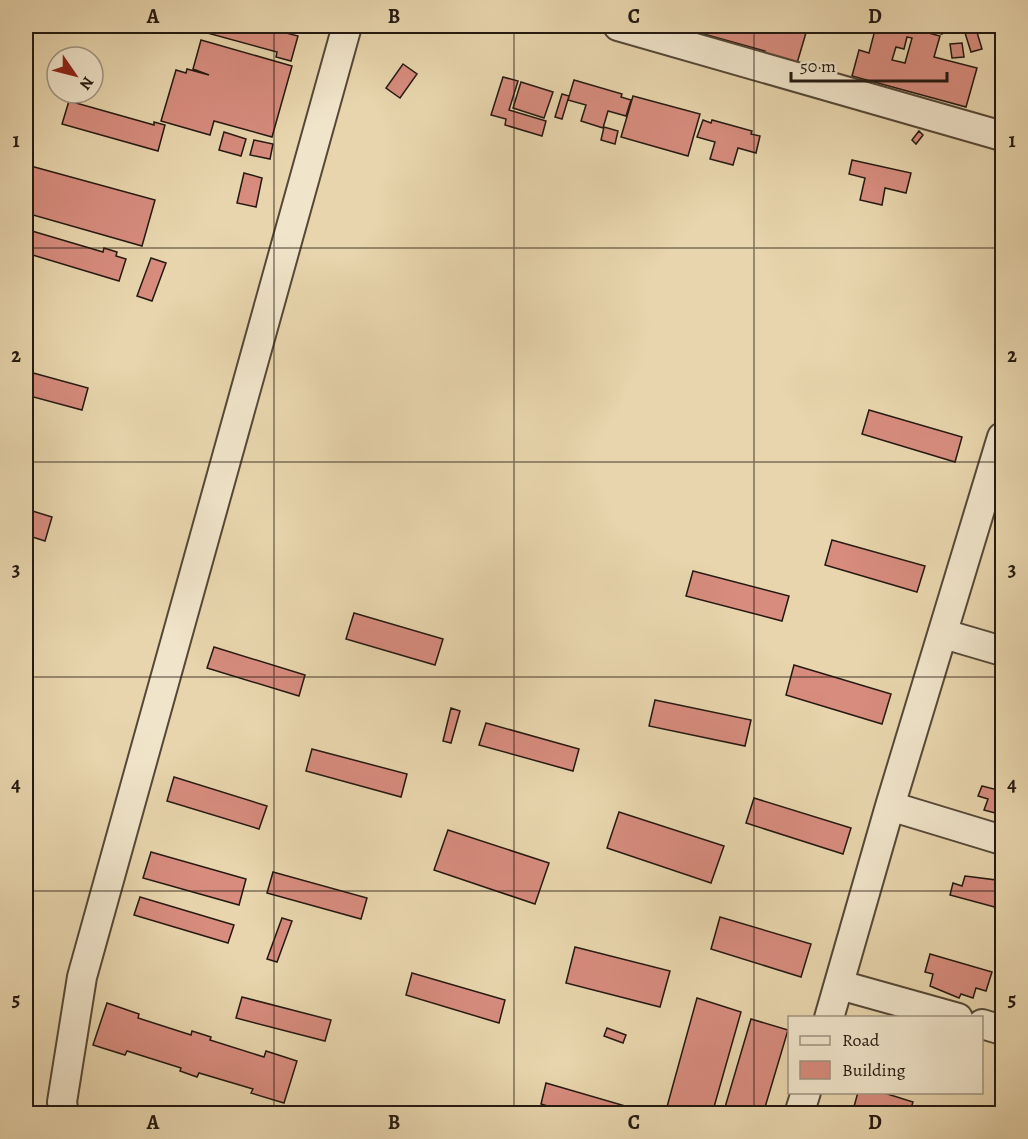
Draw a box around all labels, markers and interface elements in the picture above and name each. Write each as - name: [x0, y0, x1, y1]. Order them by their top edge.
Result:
- text: A: [146, 3, 160, 30]
- text: B: [388, 3, 400, 30]
- text: C: [628, 3, 640, 30]
- text: D: [868, 3, 882, 30]
- north arrow: [45, 45, 105, 105]
- scale bar: [791, 45, 947, 83]
- text: 50 m: [800, 54, 836, 78]
- text: N: [74, 72, 99, 94]
- text: 1: [12, 127, 20, 154]
- text: 1: [1008, 127, 1016, 154]
- text: 2: [11, 342, 21, 369]
- text: 2: [1007, 342, 1017, 369]
- text: 3: [12, 556, 20, 583]
- text: 3: [1008, 556, 1016, 583]
- text: 4: [11, 771, 21, 798]
- text: 4: [1007, 771, 1017, 798]
- text: 5: [12, 986, 20, 1013]
- text: 5: [1008, 986, 1016, 1013]
- legend: [788, 1016, 983, 1094]
- text: Road: [842, 1028, 880, 1052]
- text: Building: [842, 1058, 906, 1082]
- text: A: [146, 1109, 160, 1136]
- text: B: [388, 1109, 400, 1136]
- text: C: [628, 1109, 640, 1136]
- text: D: [868, 1109, 882, 1136]

